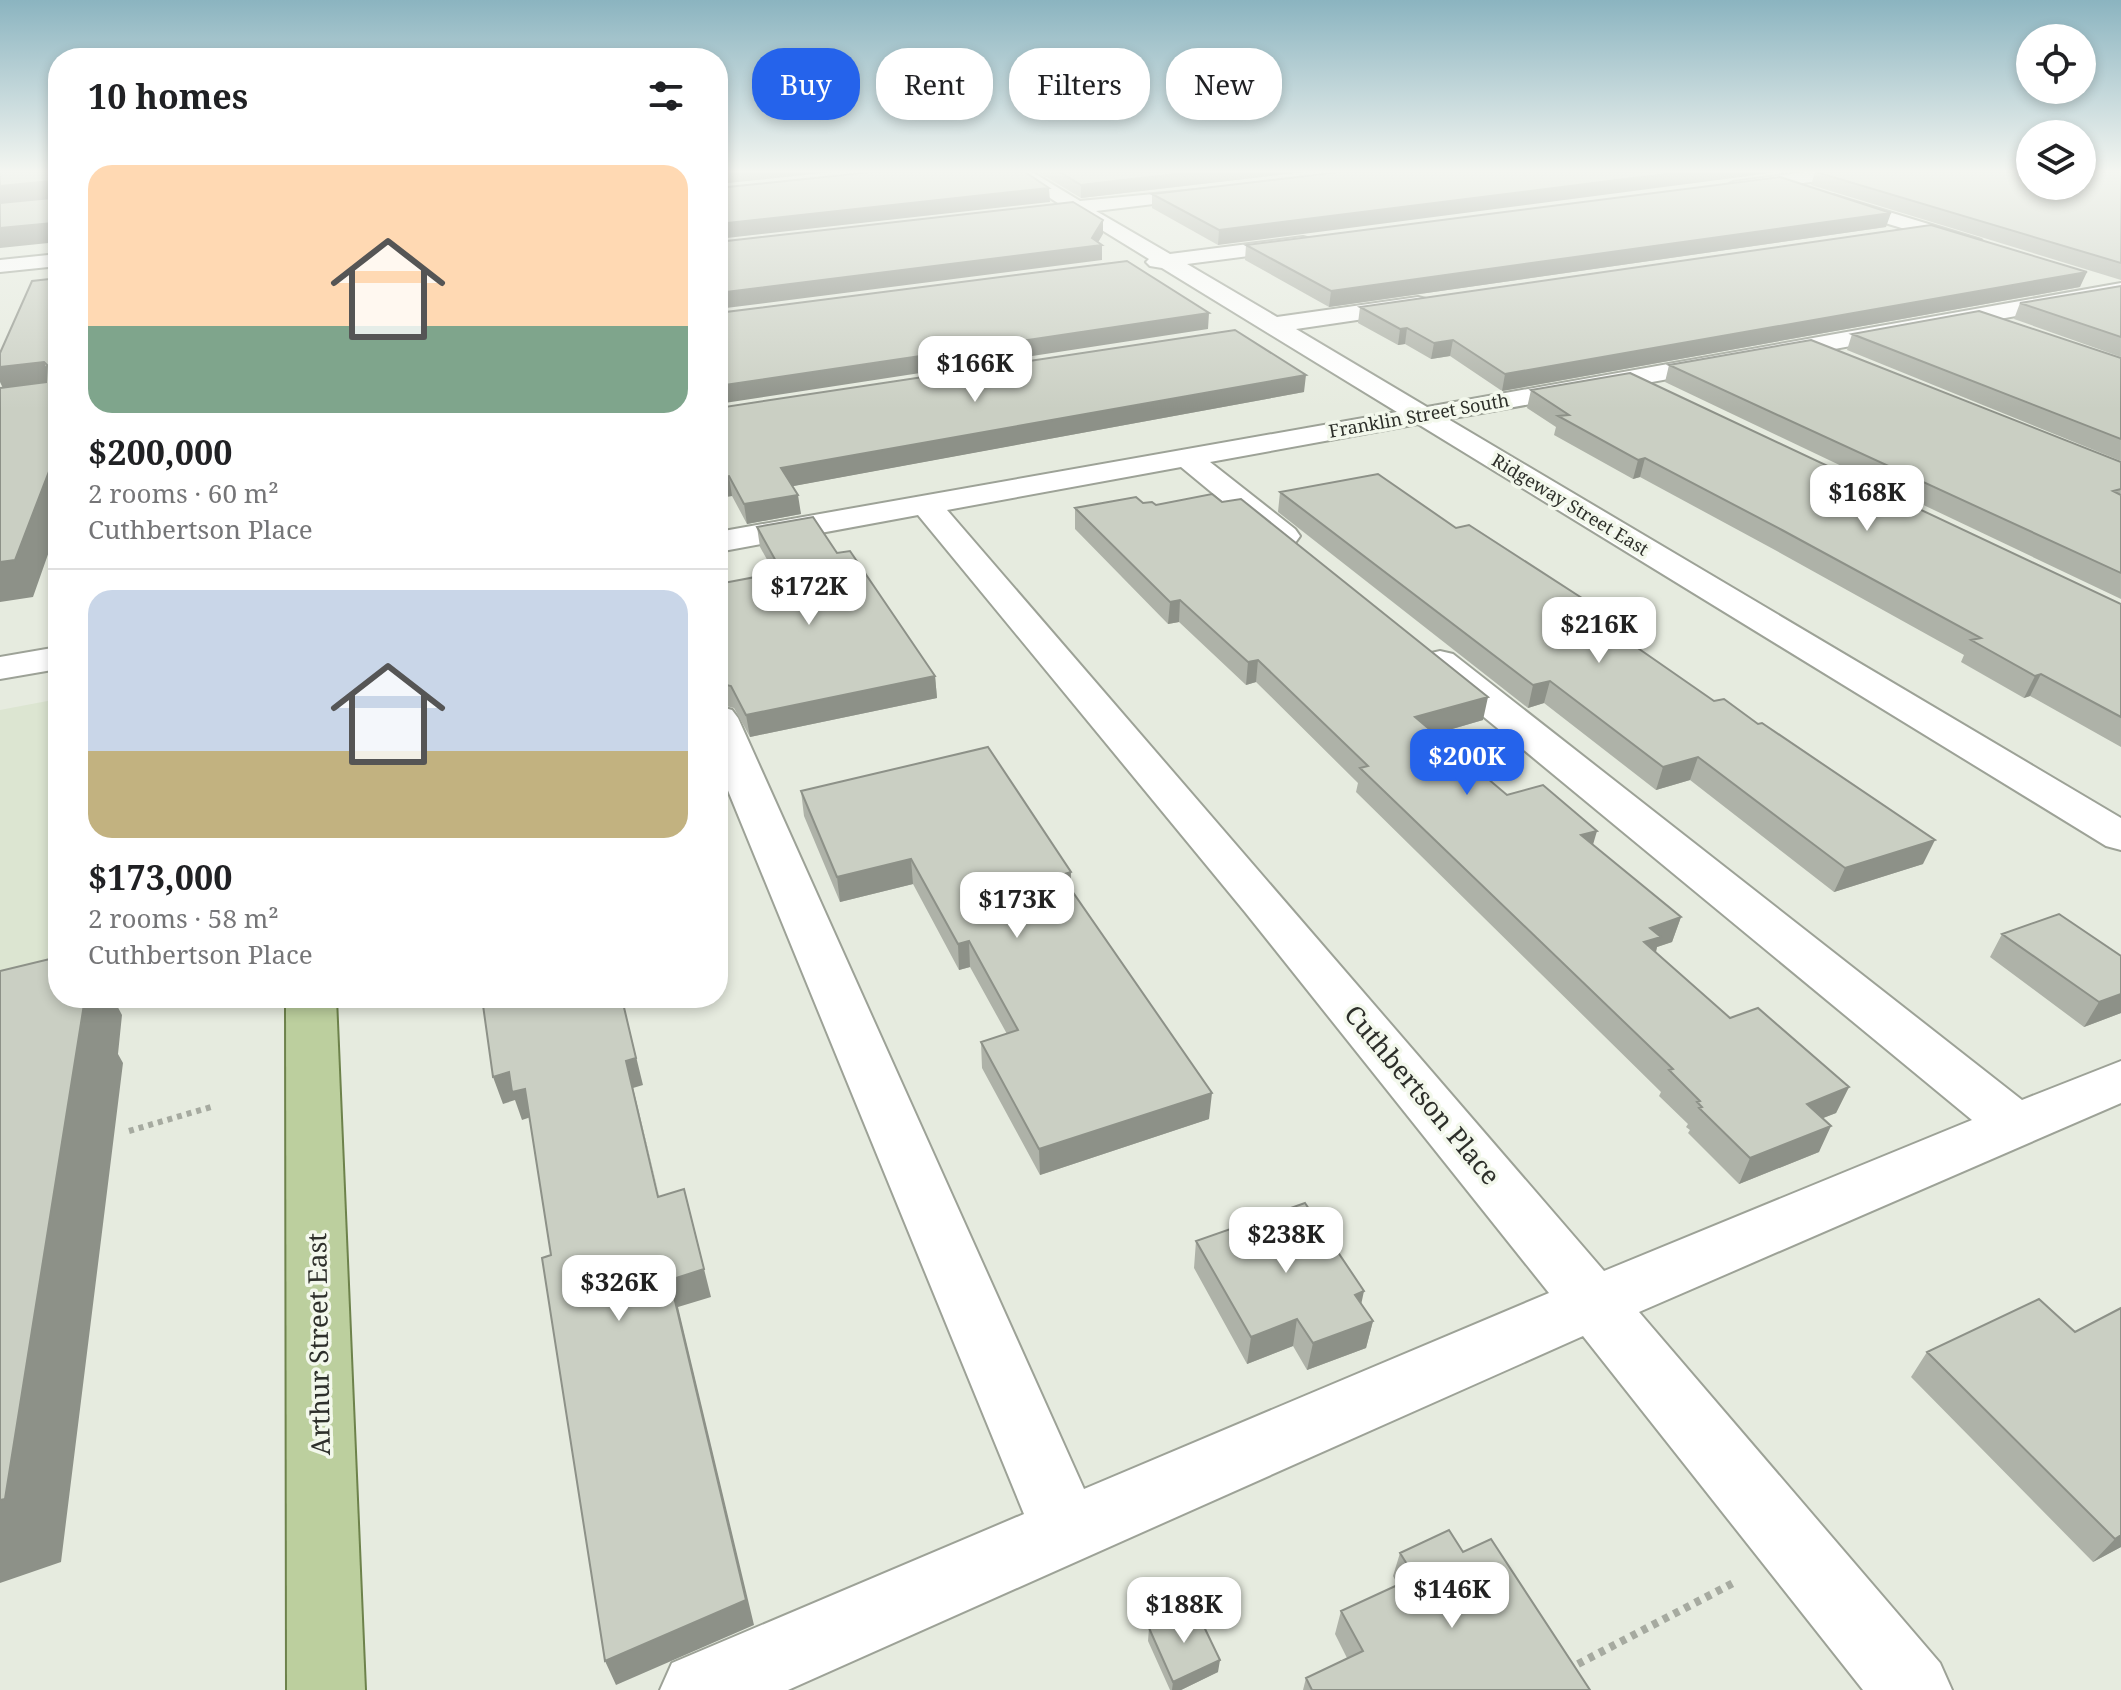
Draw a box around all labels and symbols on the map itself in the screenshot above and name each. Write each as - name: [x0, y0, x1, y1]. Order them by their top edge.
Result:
- pin: $166K: [919, 336, 1031, 404]
- street label: Franklin Street South: [1327, 387, 1511, 443]
- street label: Ridgeway Street East: [1488, 448, 1653, 560]
- pin: $168K: [1811, 465, 1923, 533]
- pin: $172K: [753, 559, 865, 627]
- pin: $216K: [1543, 597, 1655, 665]
- pin: $200K: [1411, 729, 1523, 797]
- pin: $173K: [961, 872, 1073, 940]
- street label: Cuthbertson Place: [1337, 997, 1509, 1192]
- pin: $238K: [1230, 1207, 1342, 1275]
- street label: Arthur Street East: [298, 1232, 338, 1456]
- pin: $326K: [563, 1255, 675, 1323]
- pin: $146K: [1396, 1562, 1508, 1630]
- pin: $188K: [1128, 1577, 1240, 1645]

